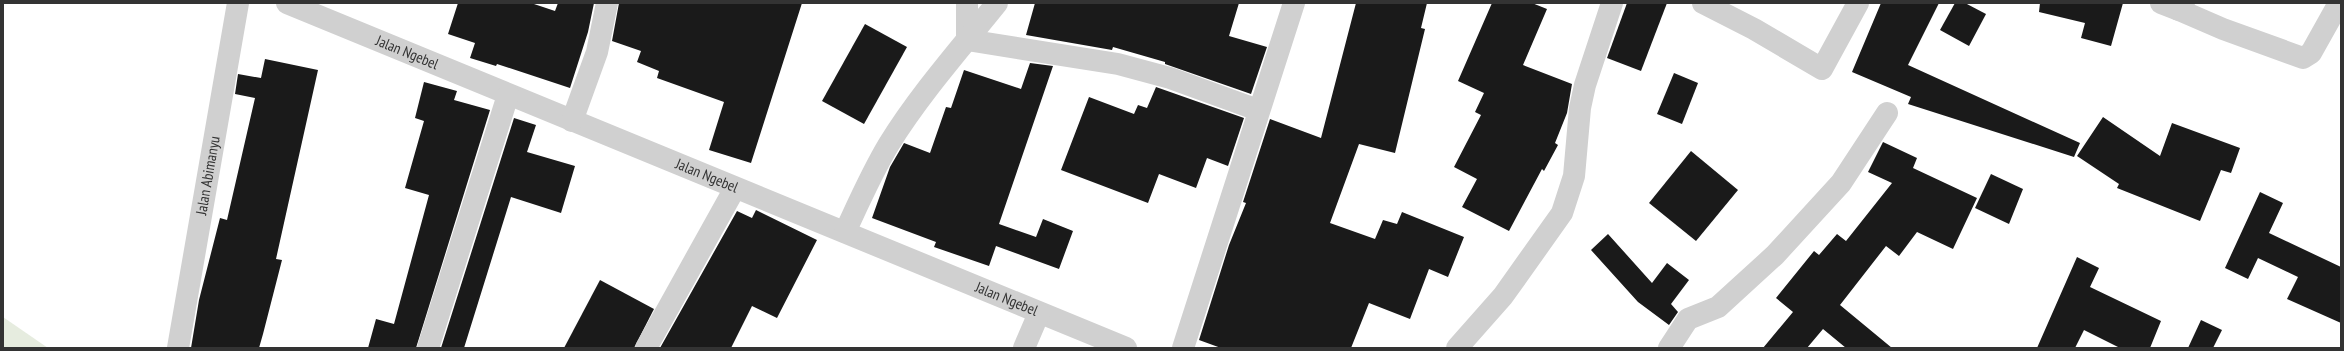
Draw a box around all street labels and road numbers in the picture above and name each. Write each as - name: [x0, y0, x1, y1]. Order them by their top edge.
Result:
- street label: Jalan Ngebel: [372, 30, 442, 73]
- street label: Jalan Abimanyu: [191, 134, 224, 218]
- street label: Jalan Ngebel: [672, 153, 742, 197]
- street label: Jalan Ngebel: [972, 277, 1041, 320]

